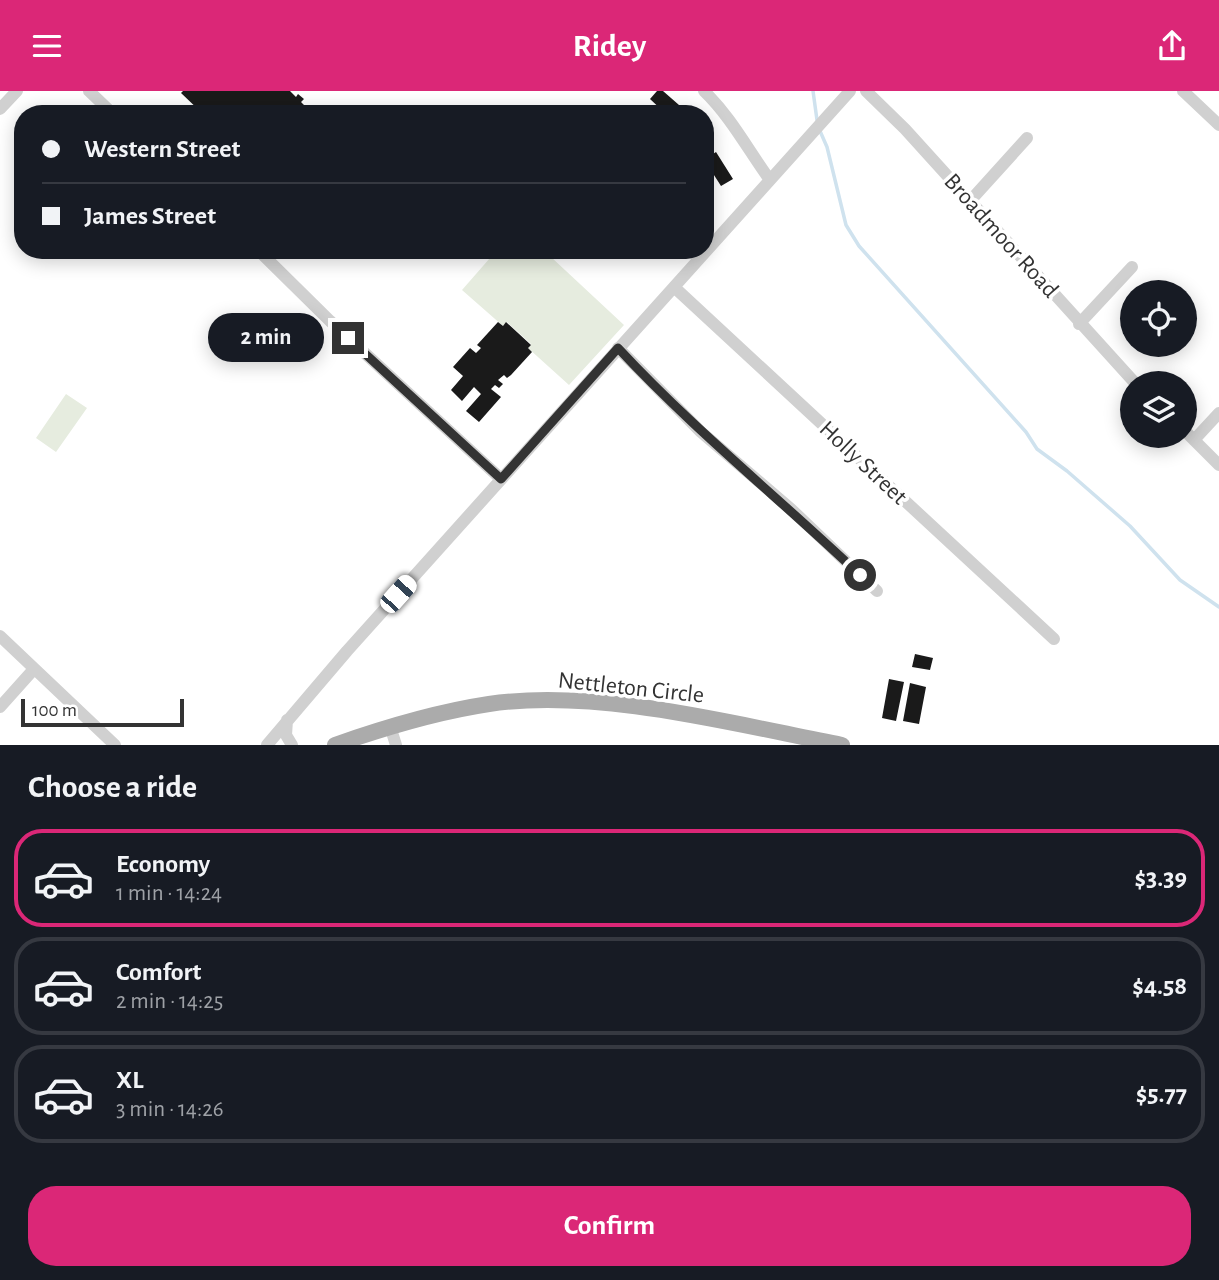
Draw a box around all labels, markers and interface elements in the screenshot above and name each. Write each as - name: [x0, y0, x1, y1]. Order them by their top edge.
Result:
- icon: menu: [28, 27, 66, 65]
- icon: share: [1153, 27, 1191, 65]
- text: Ridey: [573, 30, 646, 62]
- text: Western Street: [84, 136, 240, 162]
- street label: Broadmoor Road: [939, 169, 1063, 303]
- text: James Street: [84, 203, 216, 229]
- map controls: [1120, 280, 1197, 448]
- button: locate: [1120, 280, 1197, 357]
- callout: 2 min: [208, 313, 324, 363]
- route end: [332, 322, 364, 354]
- text: 2 min: [240, 326, 292, 349]
- button: layers: [1120, 371, 1197, 448]
- street label: Holly Street: [814, 417, 912, 510]
- route start: [844, 559, 876, 591]
- car: [377, 571, 420, 617]
- street label: Nettleton Circle: [557, 668, 705, 708]
- scale bar: [21, 695, 184, 727]
- text: 100 m: [32, 701, 77, 720]
- text: Choose a ride: [28, 771, 197, 803]
- icon: car: [32, 847, 95, 910]
- text: Economy: [116, 851, 210, 877]
- text: $3.39: [1134, 865, 1187, 891]
- text: 1 min · 14:24: [116, 882, 222, 905]
- icon: car: [32, 955, 95, 1018]
- text: Comfort: [116, 959, 201, 985]
- text: $4.58: [1132, 973, 1187, 999]
- text: 2 min · 14:25: [116, 990, 223, 1013]
- icon: car: [32, 1063, 95, 1126]
- text: XL: [116, 1067, 143, 1093]
- text: $5.77: [1136, 1081, 1187, 1107]
- text: 3 min · 14:26: [116, 1098, 223, 1121]
- button: Confirm: [28, 1186, 1191, 1266]

